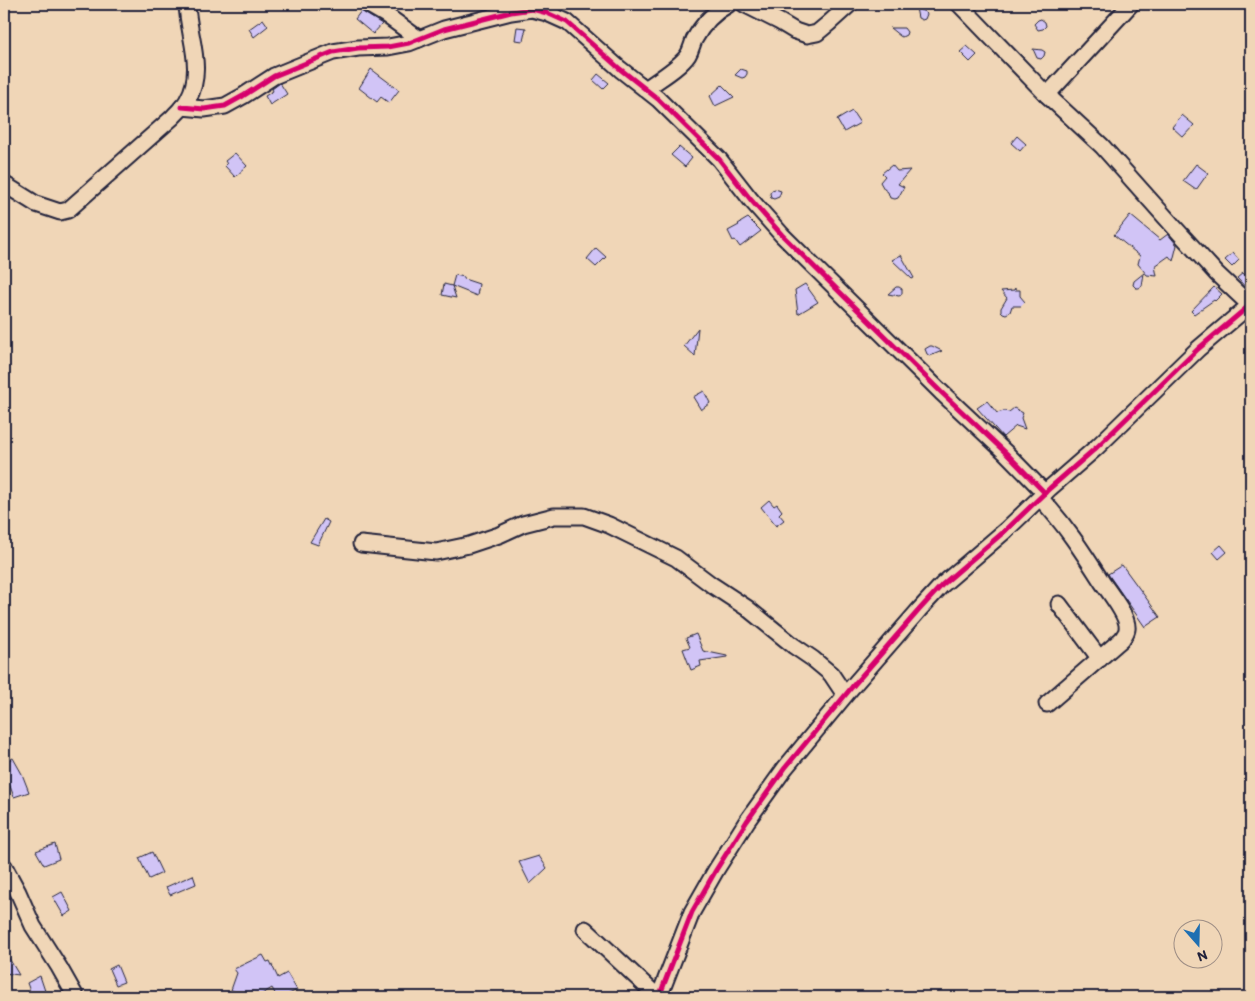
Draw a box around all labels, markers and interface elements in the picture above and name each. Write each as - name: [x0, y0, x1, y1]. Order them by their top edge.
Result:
- north arrow: [1172, 918, 1222, 968]
- text: N: [1195, 946, 1210, 965]

